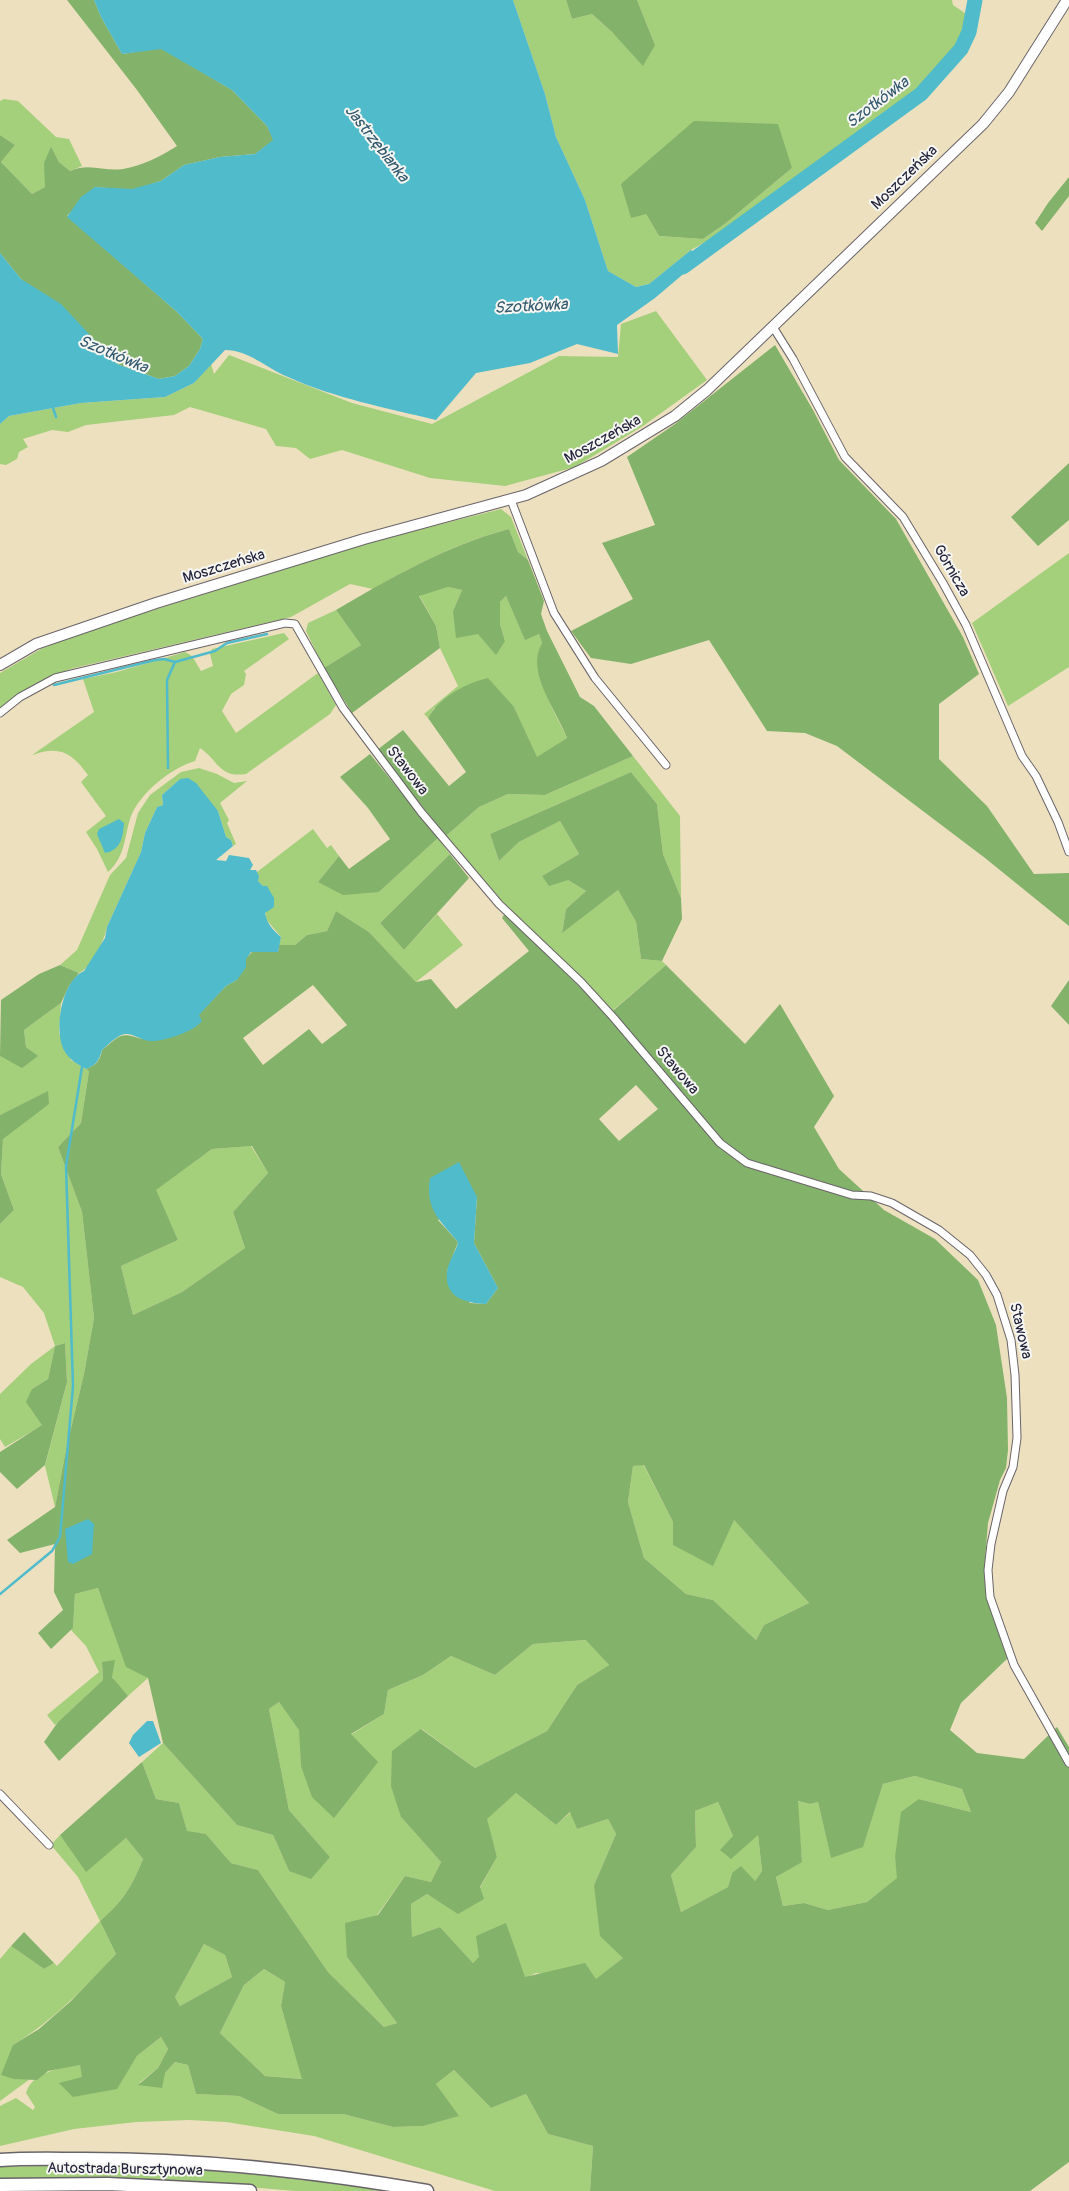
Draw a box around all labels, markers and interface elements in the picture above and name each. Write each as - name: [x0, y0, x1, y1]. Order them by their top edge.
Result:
- water label: Szotkówka: [843, 73, 913, 133]
- water label: Jastrzębianka: [340, 102, 412, 186]
- street label: Moszczeńska: [868, 142, 942, 214]
- water label: Szotkówka: [494, 296, 568, 318]
- water label: Szotkówka: [76, 332, 150, 378]
- street label: Moszczeńska: [562, 412, 644, 468]
- street label: Górnicza: [929, 542, 973, 600]
- street label: Moszczeńska: [181, 546, 267, 588]
- street label: Stawowa: [382, 743, 432, 799]
- street label: Stawowa: [652, 1043, 702, 1099]
- street label: Stawowa: [1005, 1301, 1035, 1361]
- street label: Autostrada Bursztynowa: [47, 2160, 203, 2180]

